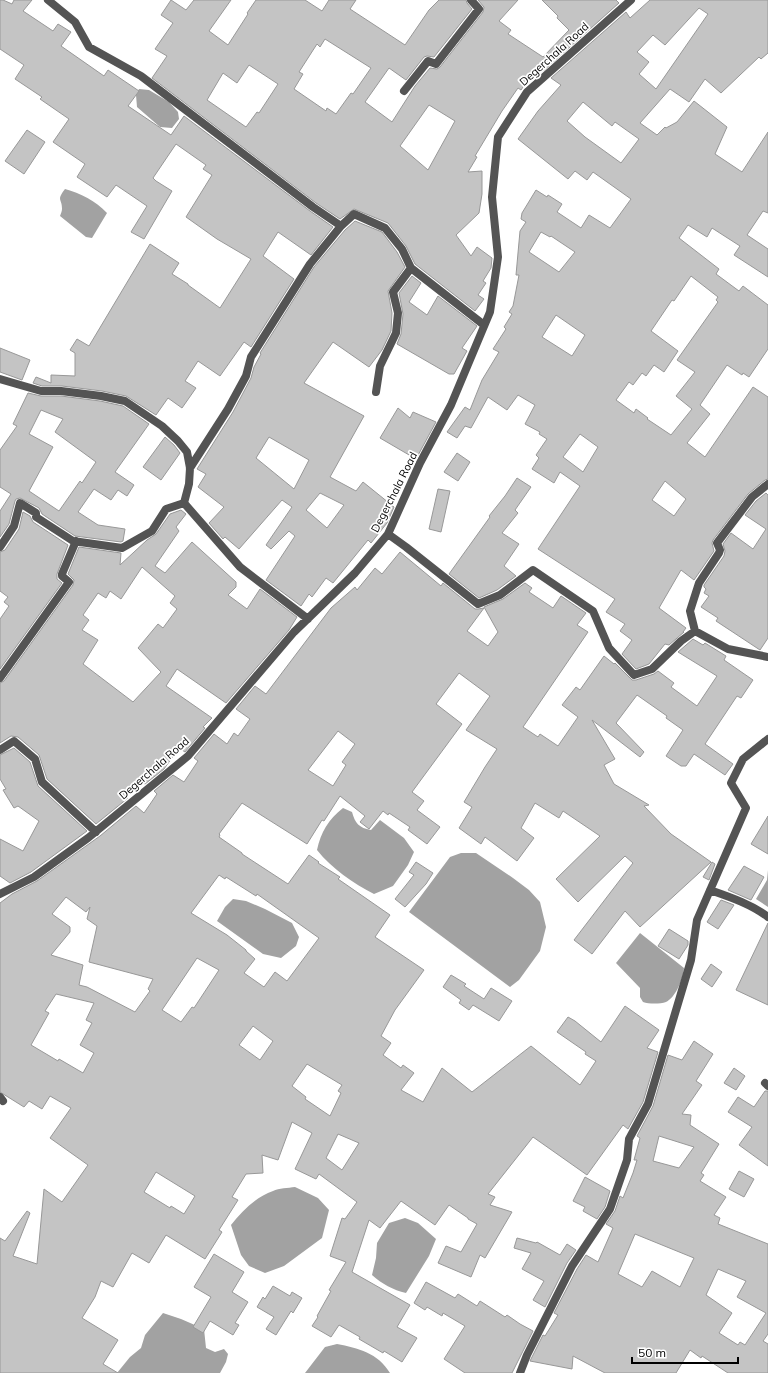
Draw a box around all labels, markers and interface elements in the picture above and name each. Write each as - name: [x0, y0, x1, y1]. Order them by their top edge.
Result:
- street label: Degerchala Road: [517, 19, 591, 89]
- street label: Degerchala Road: [368, 449, 420, 535]
- street label: Degerchala Road: [116, 734, 192, 802]
- scale bar: [632, 1339, 738, 1365]
- text: 50 m: [638, 1345, 666, 1360]

